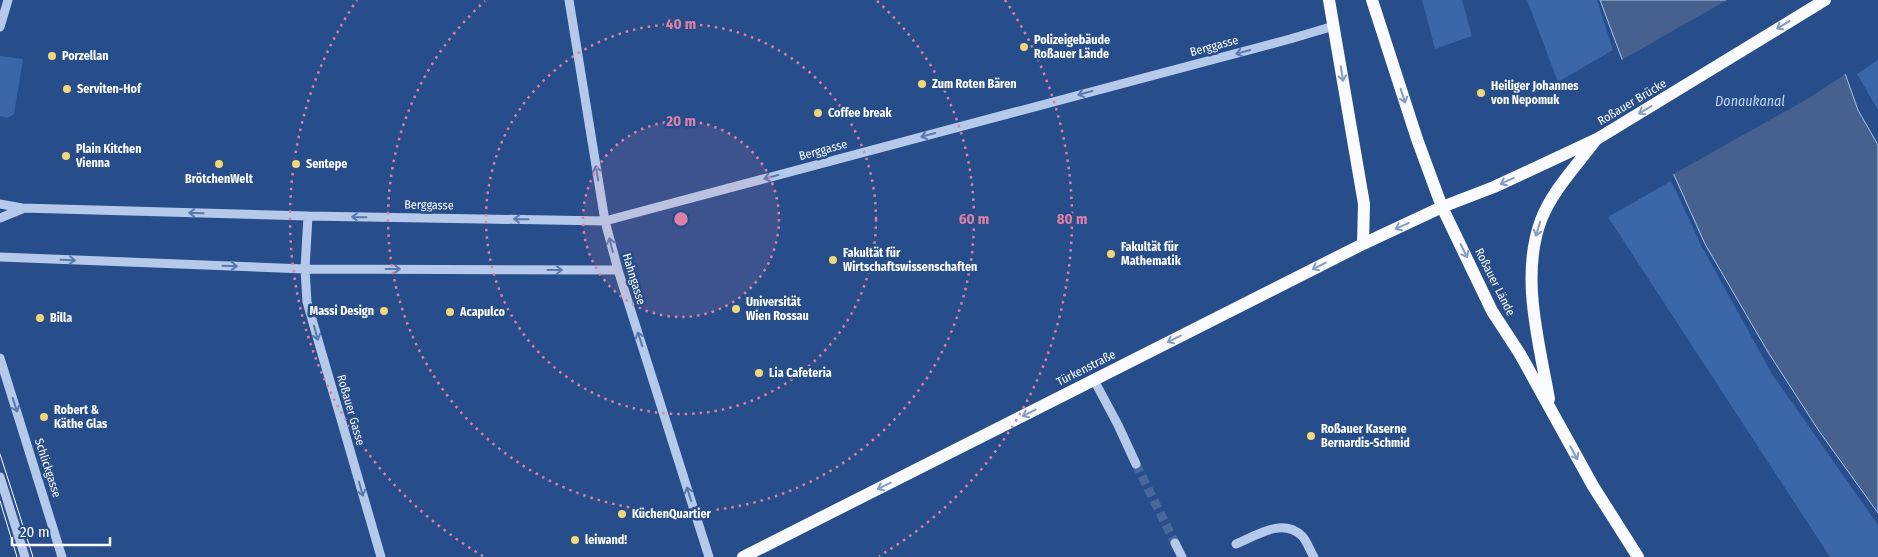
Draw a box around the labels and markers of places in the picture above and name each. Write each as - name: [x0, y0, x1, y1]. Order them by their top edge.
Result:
- place label: Polizeigebäude Roßauer Lände: [1034, 33, 1110, 61]
- marker: Polizeigebäude Roßauer Lände: [1018, 41, 1030, 53]
- place label: Porzellan: [62, 49, 109, 63]
- marker: Porzellan: [46, 50, 58, 62]
- place label: Zum Roten Bären: [932, 77, 1017, 91]
- marker: Zum Roten Bären: [916, 78, 928, 90]
- place label: Heiliger Johannes von Nepomuk: [1490, 79, 1579, 107]
- place label: Serviten-Hof: [77, 82, 142, 96]
- marker: Serviten-Hof: [61, 83, 73, 95]
- marker: Heiliger Johannes von Nepomuk: [1475, 87, 1487, 99]
- place label: Coffee break: [828, 106, 892, 120]
- marker: Coffee break: [812, 107, 824, 119]
- place label: Plain Kitchen Vienna: [75, 142, 141, 170]
- marker: Plain Kitchen Vienna: [60, 150, 72, 162]
- place label: Sentepe: [306, 157, 347, 171]
- marker: BrötchenWelt: [213, 158, 225, 170]
- marker: Sentepe: [290, 158, 302, 170]
- place label: BrötchenWelt: [185, 172, 254, 186]
- centre of rings: [672, 210, 690, 228]
- place label: Fakultät für Mathematik: [1121, 240, 1182, 268]
- place label: Fakultät für Wirtschaftswissenschaften: [843, 246, 977, 274]
- marker: Fakultät für Mathematik: [1105, 248, 1117, 260]
- marker: Fakultät für Wirtschaftswissenschaften: [827, 254, 839, 266]
- place label: Universität Wien Rossau: [746, 295, 809, 323]
- marker: Universität Wien Rossau: [730, 303, 742, 315]
- place label: Massi Design: [310, 304, 374, 318]
- marker: Massi Design: [378, 305, 390, 317]
- place label: Acapulco: [459, 305, 506, 319]
- marker: Acapulco: [444, 306, 456, 318]
- place label: Billa: [50, 311, 72, 325]
- marker: Billa: [34, 312, 46, 324]
- place label: Lia Cafeteria: [769, 366, 832, 380]
- marker: Lia Cafeteria: [753, 367, 765, 379]
- place label: Robert & Käthe Glas: [54, 403, 108, 431]
- marker: Robert & Käthe Glas: [38, 411, 50, 423]
- place label: Roßauer Kaserne Bernardis-Schmid: [1321, 422, 1410, 450]
- marker: Roßauer Kaserne Bernardis-Schmid: [1305, 430, 1317, 442]
- place label: KüchenQuartier: [632, 507, 711, 521]
- marker: KüchenQuartier: [616, 508, 628, 520]
- place label: leiwand!: [585, 533, 627, 547]
- marker: leiwand!: [569, 534, 581, 546]

